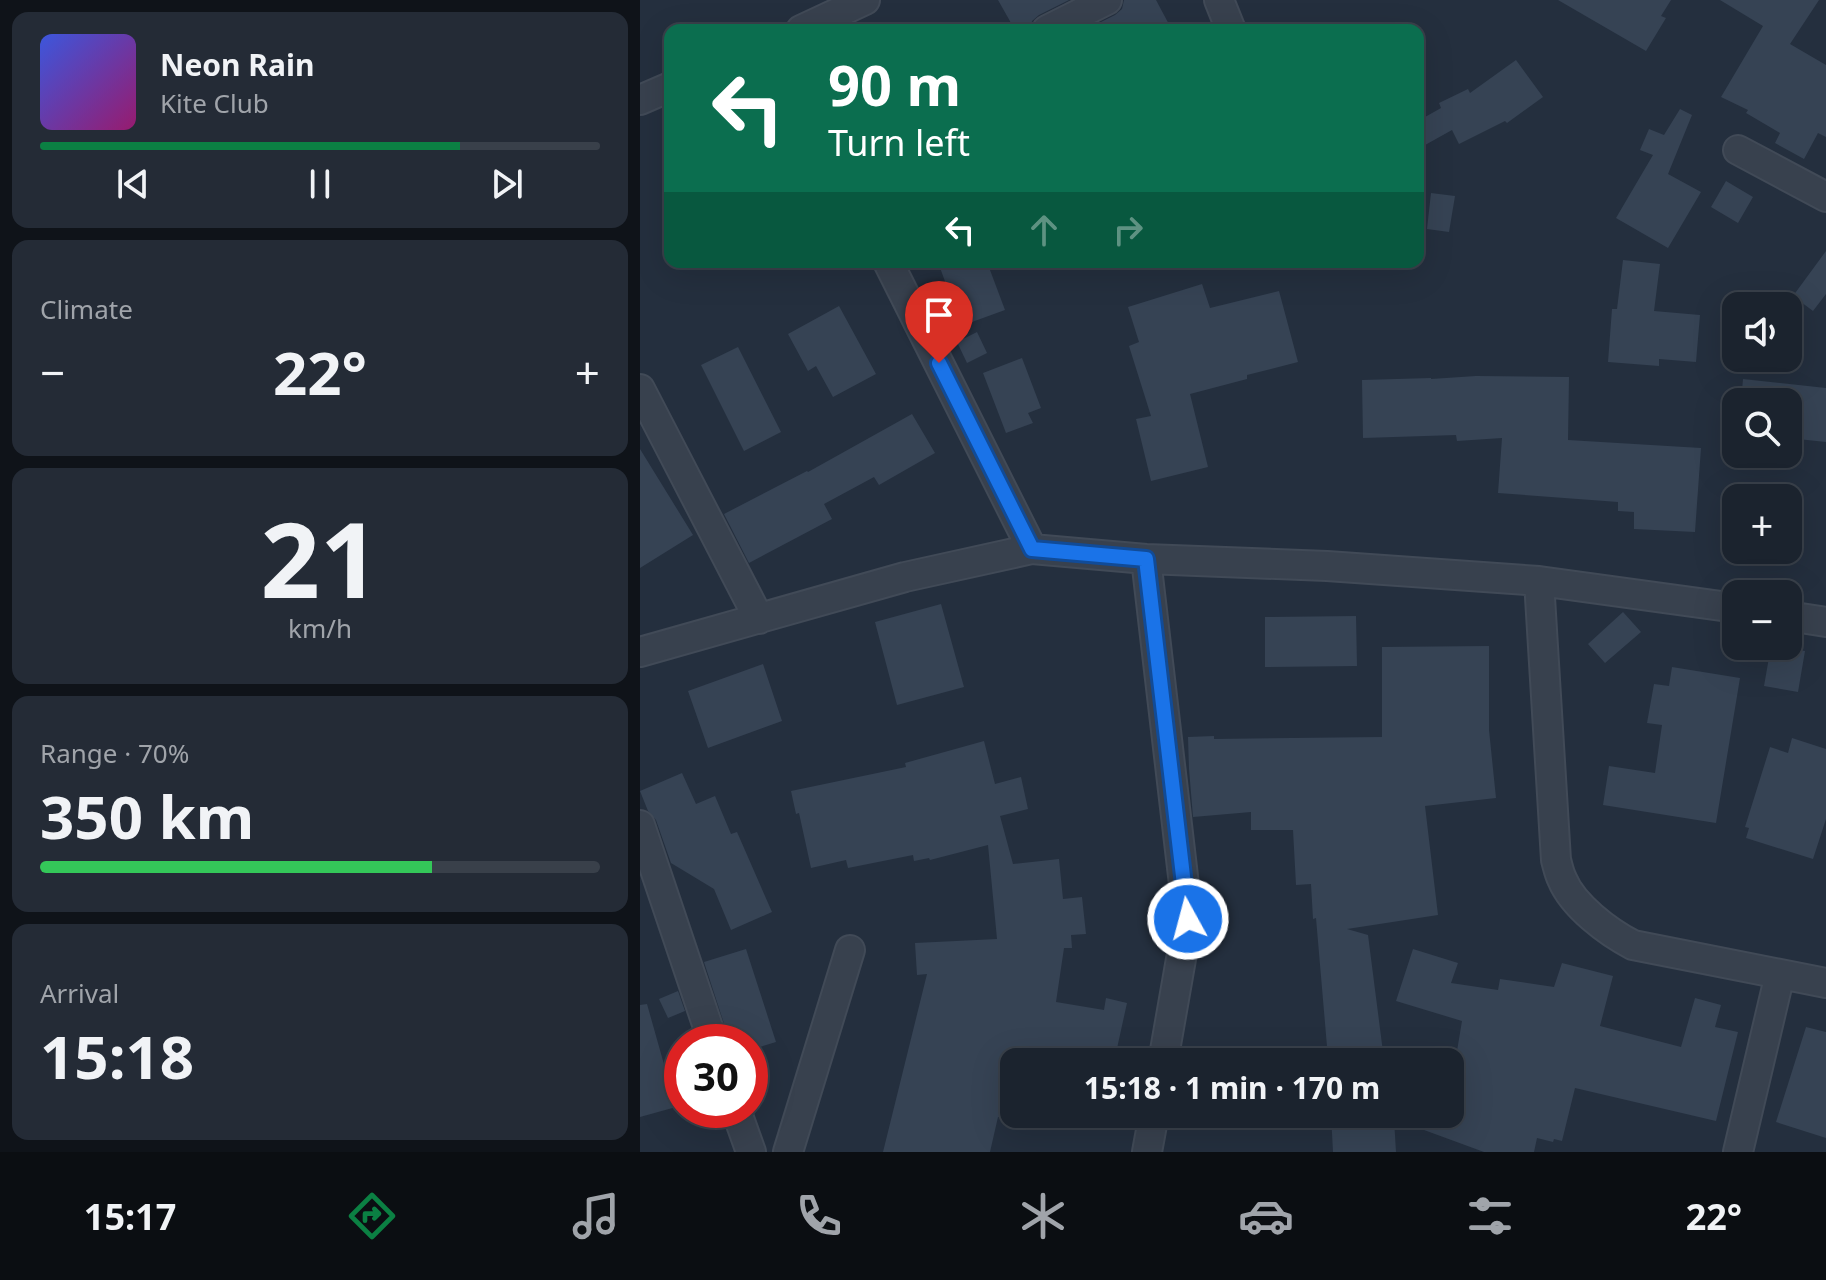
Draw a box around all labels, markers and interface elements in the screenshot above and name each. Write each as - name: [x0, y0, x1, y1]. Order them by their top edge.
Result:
- text: Neon Rain: [160, 44, 314, 85]
- text: 90 m: [828, 46, 961, 122]
- icon: left: [696, 56, 800, 160]
- text: Kite Club: [160, 85, 269, 121]
- text: Turn left: [828, 118, 970, 167]
- icon: previous: [111, 162, 155, 206]
- icon: pause: [298, 162, 342, 206]
- icon: next: [485, 162, 529, 206]
- icon: left: [938, 208, 982, 252]
- icon: ahead: [1022, 208, 1066, 252]
- icon: right: [1106, 208, 1150, 252]
- pin: [905, 281, 973, 363]
- text: Climate: [40, 291, 133, 327]
- map controls: [1722, 292, 1802, 660]
- button: sound: [1722, 292, 1802, 372]
- icon: arrive: [917, 293, 961, 337]
- text: 22°: [273, 331, 367, 413]
- text: −: [40, 342, 65, 402]
- text: +: [575, 342, 600, 402]
- button: search: [1722, 388, 1802, 468]
- button: +: [1722, 484, 1802, 564]
- text: 21: [261, 487, 379, 628]
- button: −: [1722, 580, 1802, 660]
- text: km/h: [288, 610, 352, 646]
- text: Range · 70%: [40, 735, 189, 771]
- text: 350 km: [40, 775, 254, 857]
- position arrow: [1146, 877, 1230, 961]
- text: Arrival: [40, 975, 119, 1011]
- text: 15:18: [40, 1015, 194, 1097]
- speed limit sign: 30: [664, 1024, 768, 1128]
- text: 15:18 · 1 min · 170 m: [1084, 1067, 1380, 1108]
- icon: directions: [344, 1188, 400, 1244]
- icon: music: [568, 1188, 624, 1244]
- icon: phone: [791, 1188, 847, 1244]
- icon: climate: [1015, 1188, 1071, 1244]
- icon: car: [1238, 1188, 1294, 1244]
- icon: filters: [1462, 1188, 1518, 1244]
- text: 15:17: [84, 1192, 176, 1241]
- text: 22°: [1686, 1192, 1742, 1241]

